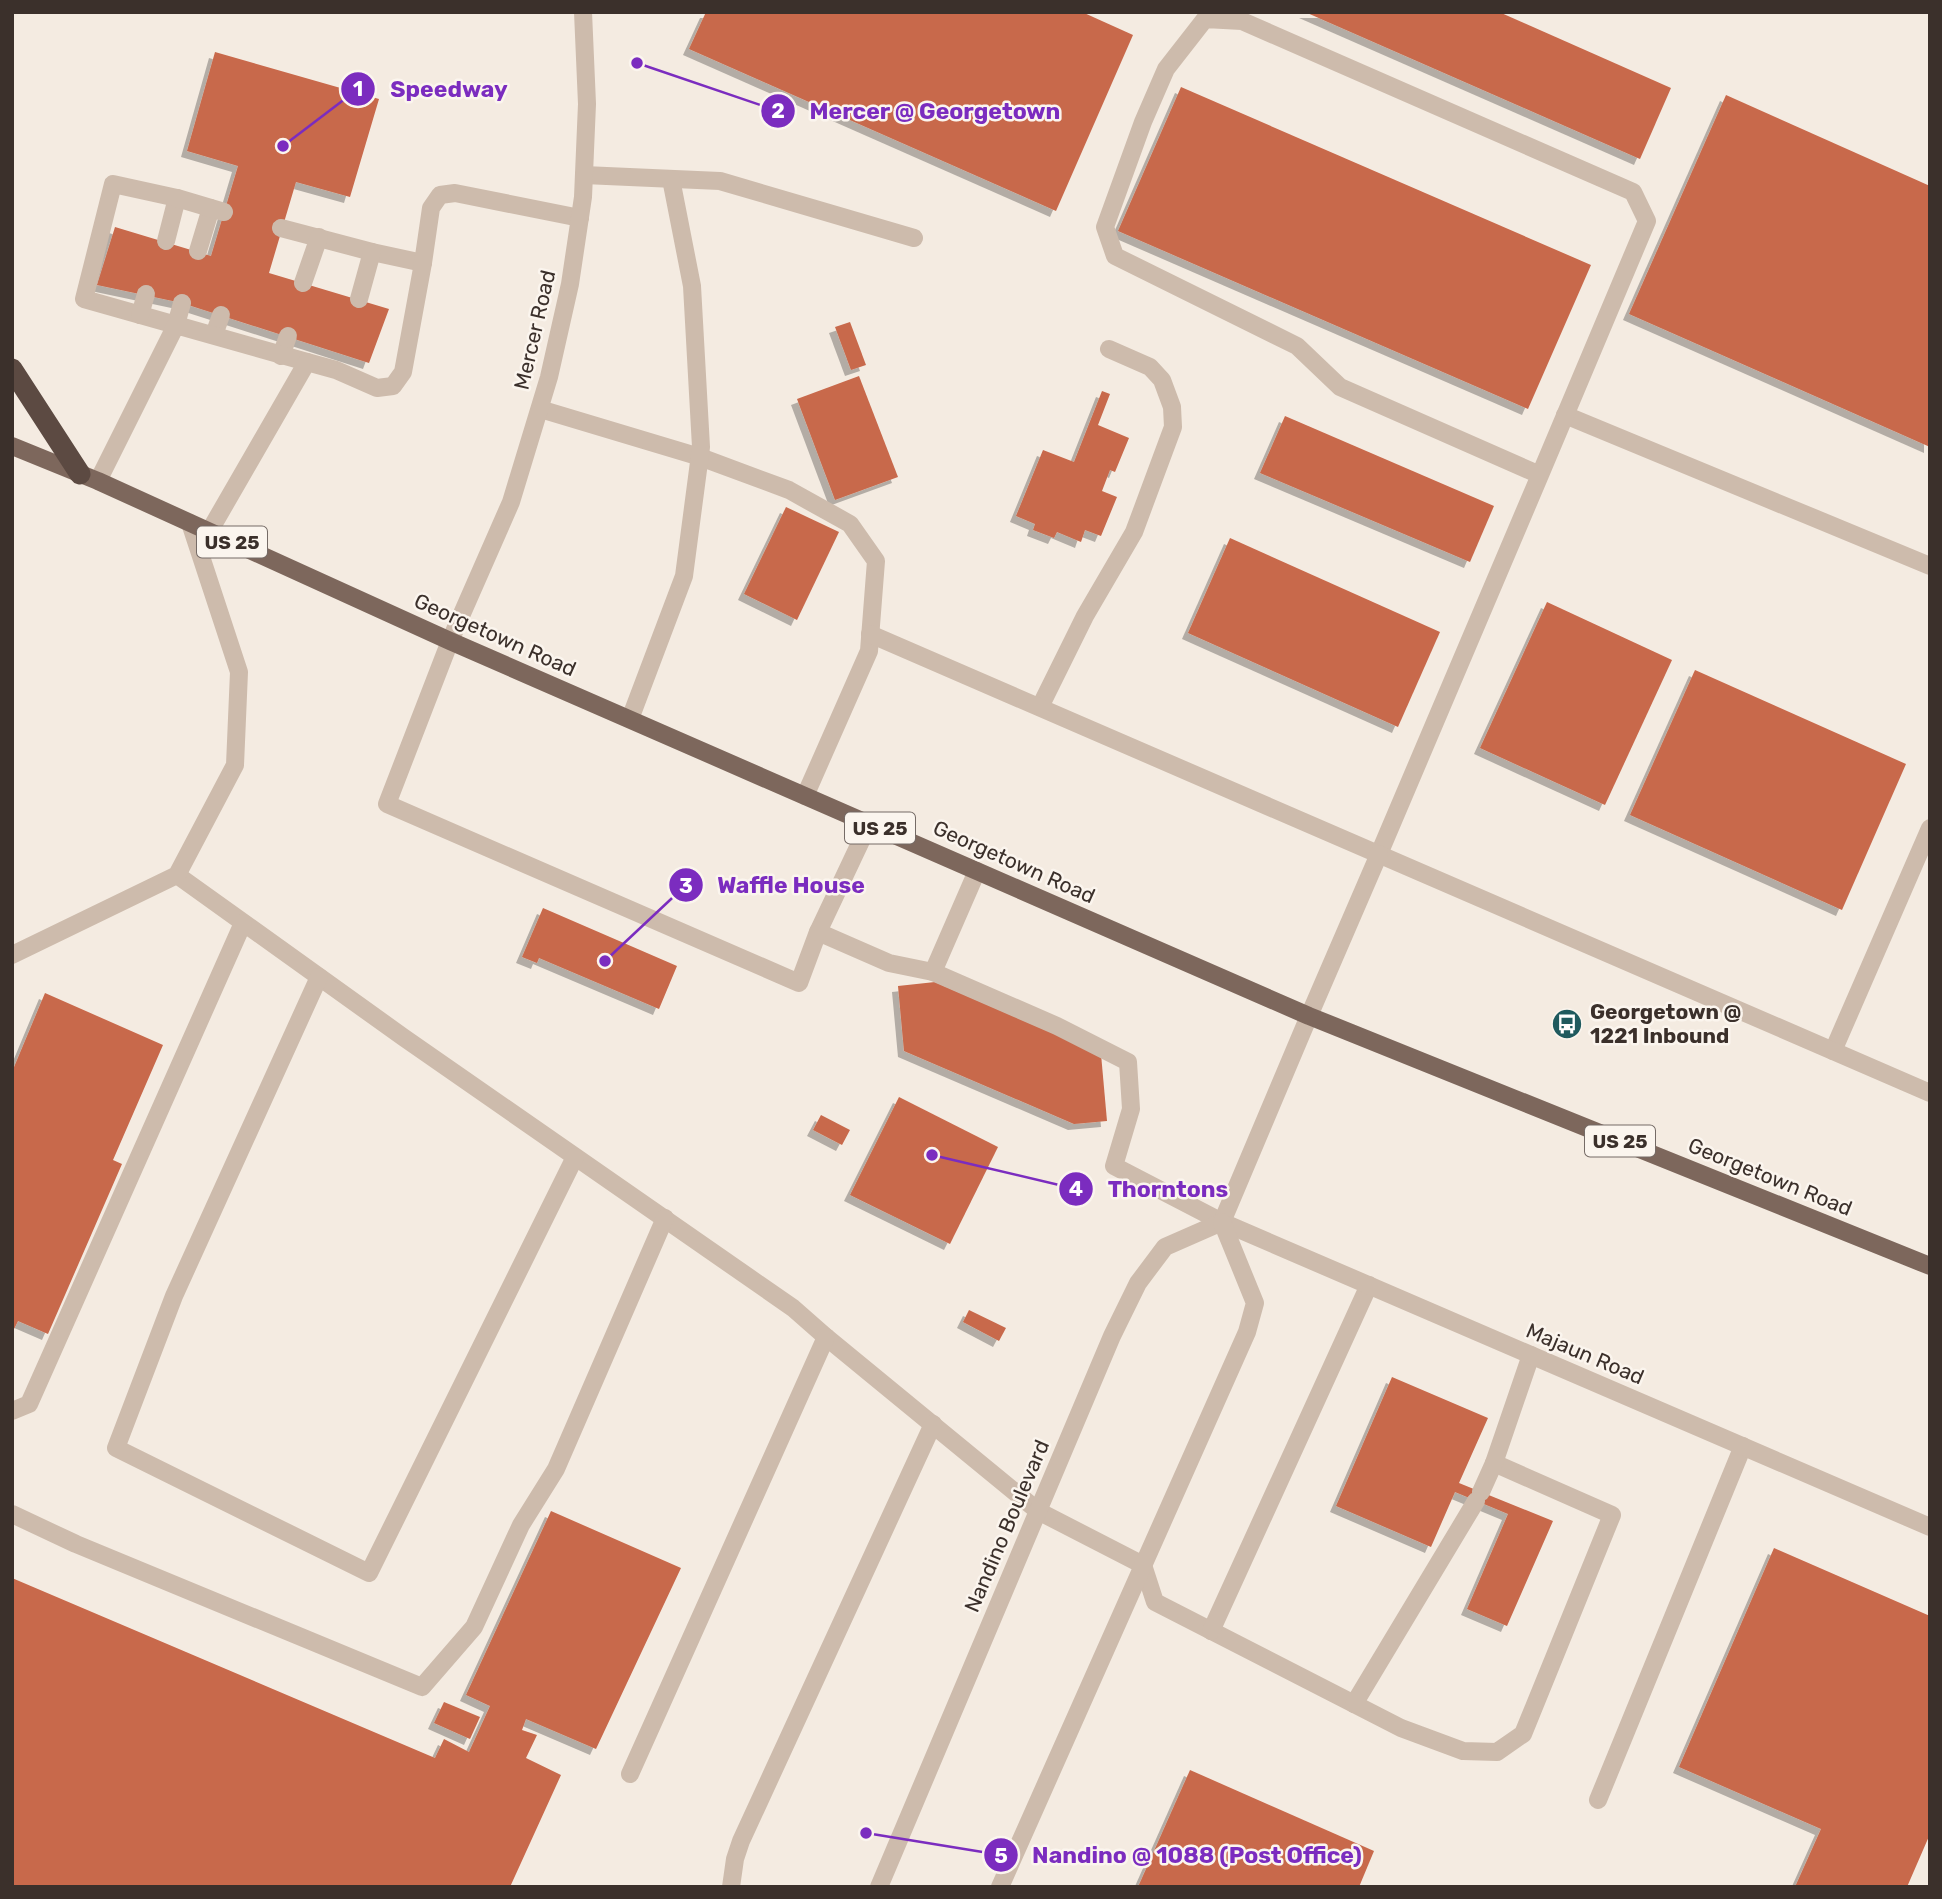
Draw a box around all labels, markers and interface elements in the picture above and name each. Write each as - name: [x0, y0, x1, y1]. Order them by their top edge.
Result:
- callout: Speedway: [341, 67, 521, 111]
- text: Speedway: [390, 75, 508, 103]
- text: 1: [353, 76, 363, 101]
- callout: Mercer @ Georgetown: [761, 89, 1075, 133]
- text: Mercer @ Georgetown: [810, 97, 1060, 125]
- text: 2: [771, 98, 785, 123]
- street label: Mercer Road: [509, 268, 560, 392]
- road number: US 25: [197, 526, 267, 558]
- street label: Georgetown Road: [410, 588, 580, 681]
- road number: US 25: [845, 813, 915, 844]
- street label: Georgetown Road: [929, 815, 1099, 908]
- callout: Waffle House: [669, 863, 879, 907]
- text: Waffle House: [717, 871, 865, 899]
- text: 3: [679, 873, 693, 898]
- place label: Georgetown @ 1221 Inbound: [1590, 999, 1741, 1048]
- bus stop icon: Georgetown @ 1221 Inbound: [1550, 1007, 1584, 1041]
- road number: US 25: [1585, 1126, 1655, 1156]
- street label: Georgetown Road: [1685, 1132, 1856, 1221]
- callout: Thorntons: [1059, 1167, 1242, 1211]
- text: Thorntons: [1108, 1175, 1229, 1203]
- text: 4: [1069, 1176, 1083, 1201]
- street label: Majaun Road: [1522, 1317, 1648, 1390]
- street label: Nandino Boulevard: [959, 1436, 1054, 1616]
- callout: Nandino @ 1088 (Post Office): [983, 1833, 1376, 1877]
- text: Nandino @ 1088 (Post Office): [1032, 1841, 1362, 1869]
- text: 5: [994, 1843, 1008, 1868]

